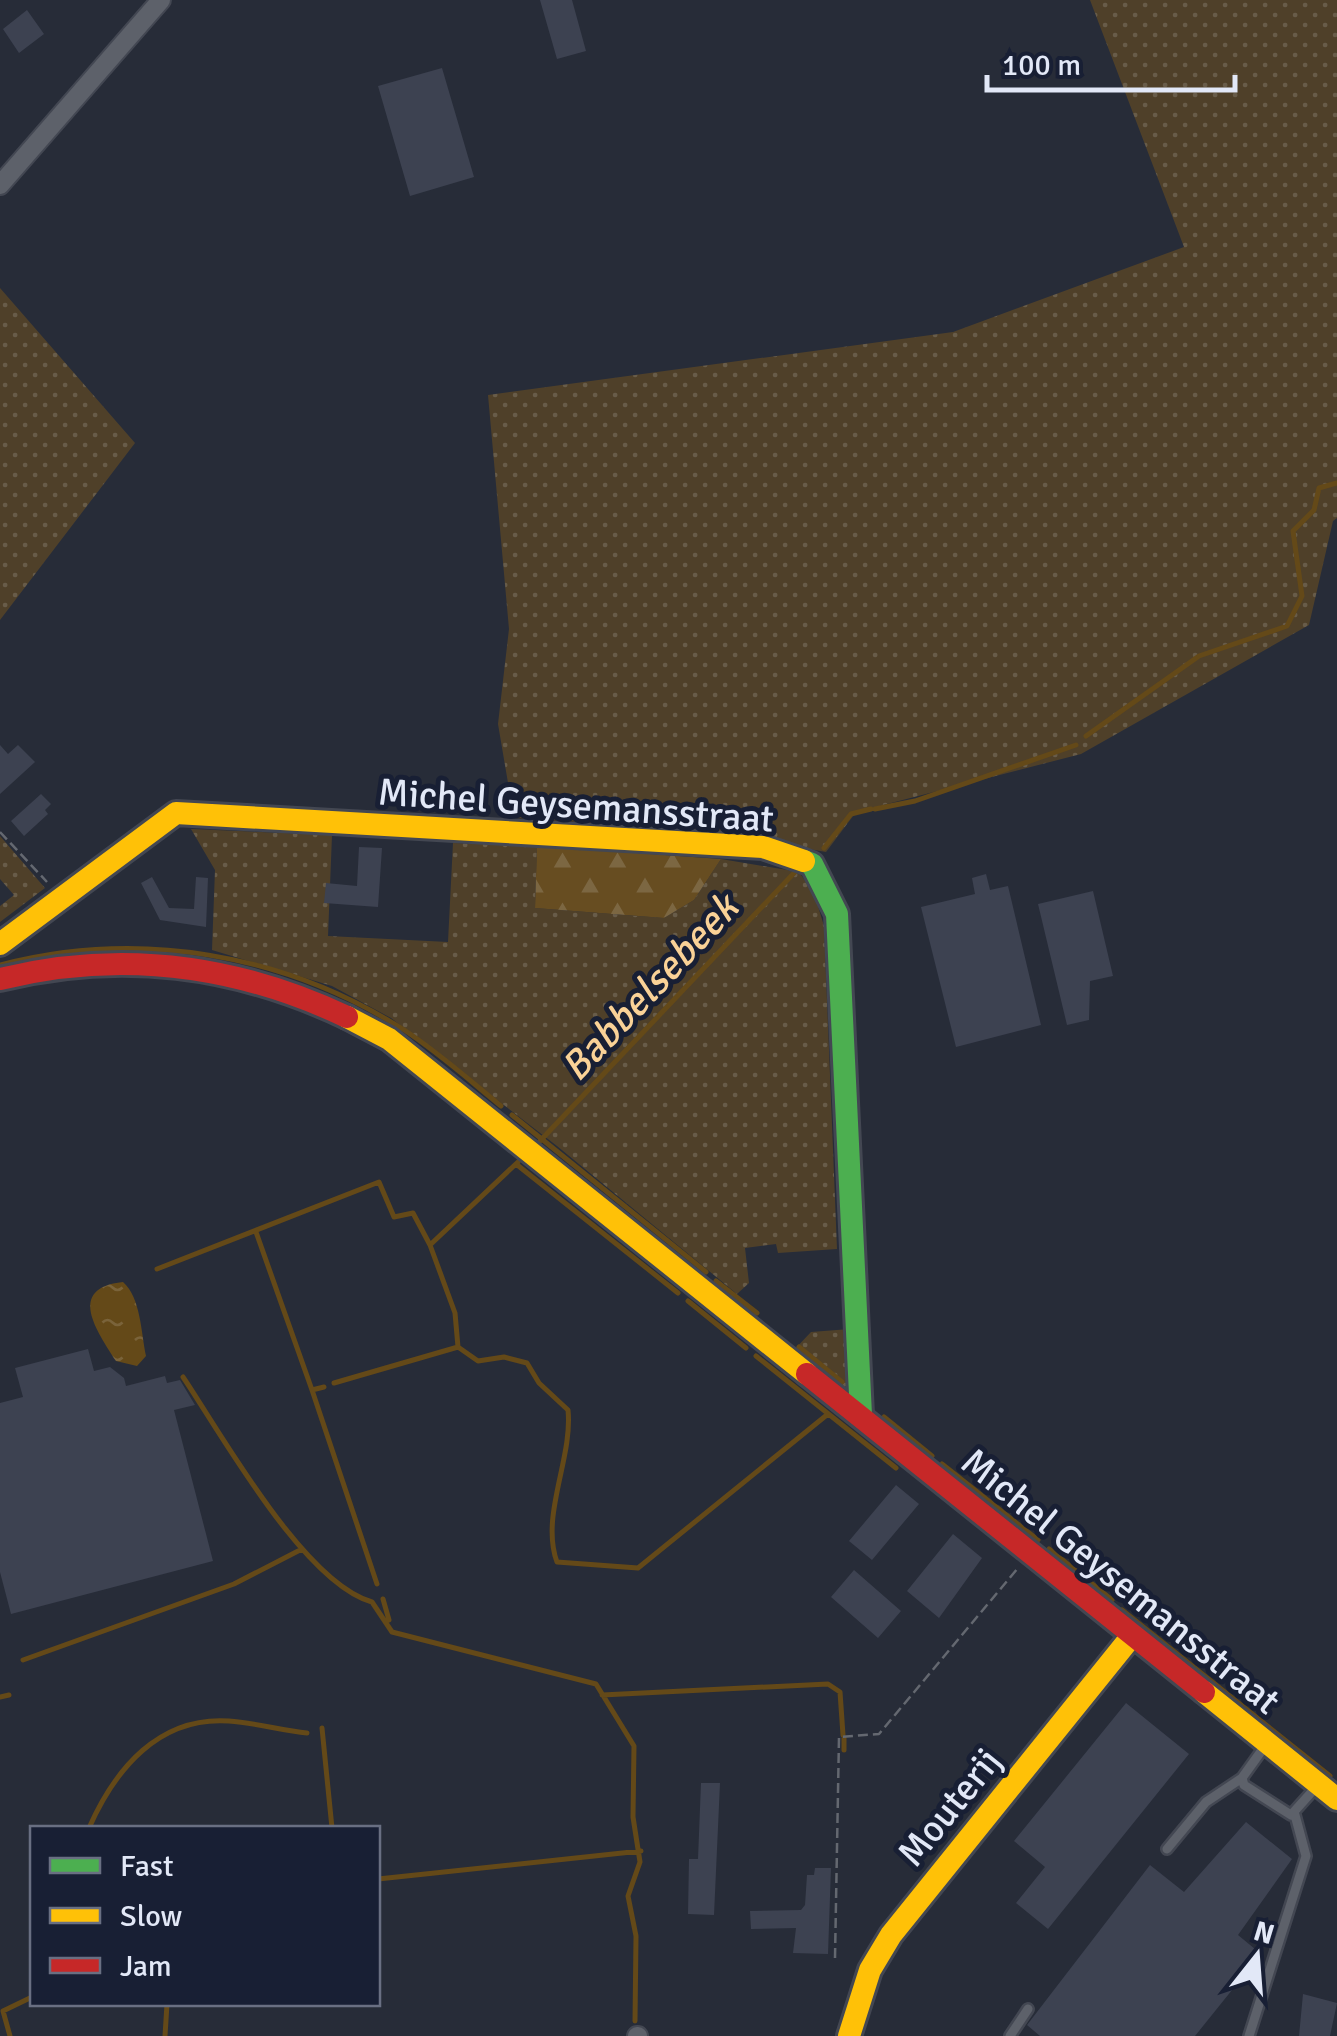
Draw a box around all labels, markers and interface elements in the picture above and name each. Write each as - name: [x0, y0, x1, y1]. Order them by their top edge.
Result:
- scale bar: [987, 30, 1234, 92]
- text: 100 m: [1002, 47, 1081, 84]
- street label: Michel Geysemansstraat: [377, 768, 775, 843]
- water label: Babbelsebeek: [551, 882, 751, 1091]
- street label: Michel Geysemansstraat: [952, 1438, 1290, 1724]
- street label: Mouterij: [887, 1739, 1011, 1876]
- legend: [30, 1826, 380, 2006]
- text: Fast: [120, 1848, 173, 1885]
- text: Slow: [120, 1898, 182, 1935]
- north arrow: [1207, 1906, 1307, 2006]
- text: N: [1250, 1914, 1278, 1952]
- text: Jam: [120, 1948, 172, 1985]

